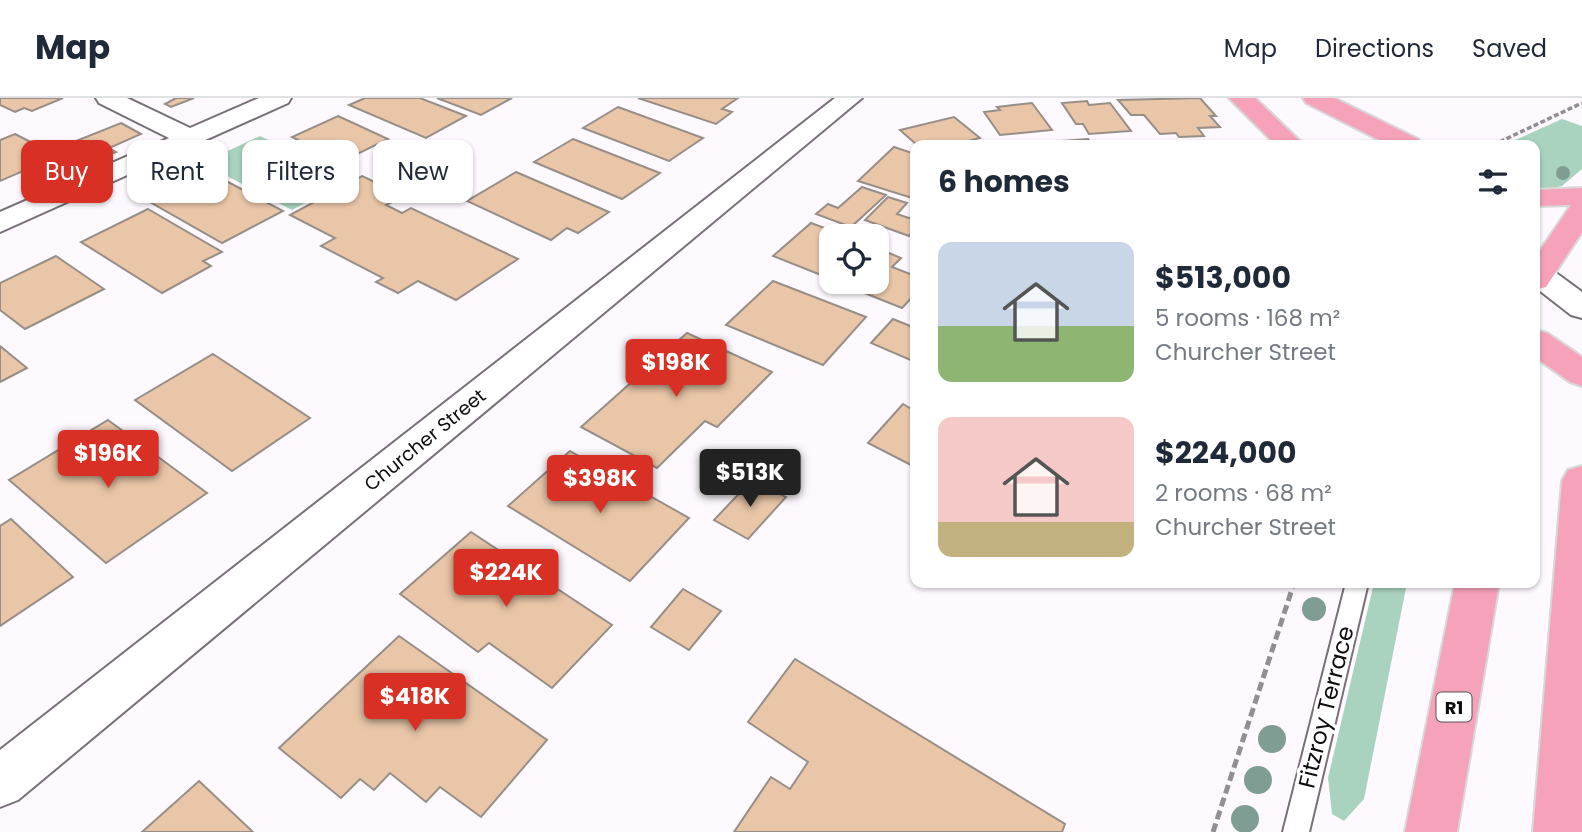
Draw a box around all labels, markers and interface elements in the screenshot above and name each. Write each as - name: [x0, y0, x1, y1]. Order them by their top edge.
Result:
- text: Map: [35, 24, 110, 71]
- text: Map: [1224, 32, 1277, 65]
- text: Directions: [1315, 32, 1434, 65]
- text: Saved: [1472, 32, 1547, 65]
- chip: Buy: [21, 140, 113, 203]
- chip: Rent: [127, 140, 228, 203]
- chip: Filters: [242, 140, 359, 203]
- chip: New: [373, 140, 473, 203]
- text: 6 homes: [938, 160, 1070, 203]
- icon: filters: [1474, 163, 1512, 201]
- map controls: [819, 224, 889, 294]
- button: locate: [819, 224, 889, 294]
- text: $513,000: [1155, 256, 1291, 299]
- icon: home: [994, 270, 1078, 354]
- text: 5 rooms · 168 m²: [1155, 302, 1340, 334]
- text: Churcher Street: [1155, 336, 1336, 368]
- pin: $198K: [627, 340, 725, 399]
- text: $198K: [642, 346, 710, 378]
- street label: Churcher Street: [358, 382, 492, 497]
- pin: $196K: [59, 430, 157, 490]
- text: $224,000: [1155, 431, 1297, 474]
- text: $196K: [74, 437, 142, 469]
- icon: home: [994, 445, 1078, 529]
- pin: $513K: [701, 450, 799, 509]
- pin: $398K: [551, 456, 649, 515]
- text: $513K: [716, 456, 784, 488]
- text: $398K: [563, 462, 637, 494]
- text: 2 rooms · 68 m²: [1155, 477, 1332, 509]
- text: Churcher Street: [1155, 511, 1336, 543]
- pin: $224K: [457, 550, 555, 609]
- text: $224K: [469, 556, 543, 588]
- street label: Fitzroy Terrace: [1290, 623, 1362, 791]
- pin: $418K: [366, 674, 464, 733]
- text: $418K: [380, 680, 450, 712]
- road number: R1: [1436, 692, 1472, 722]

